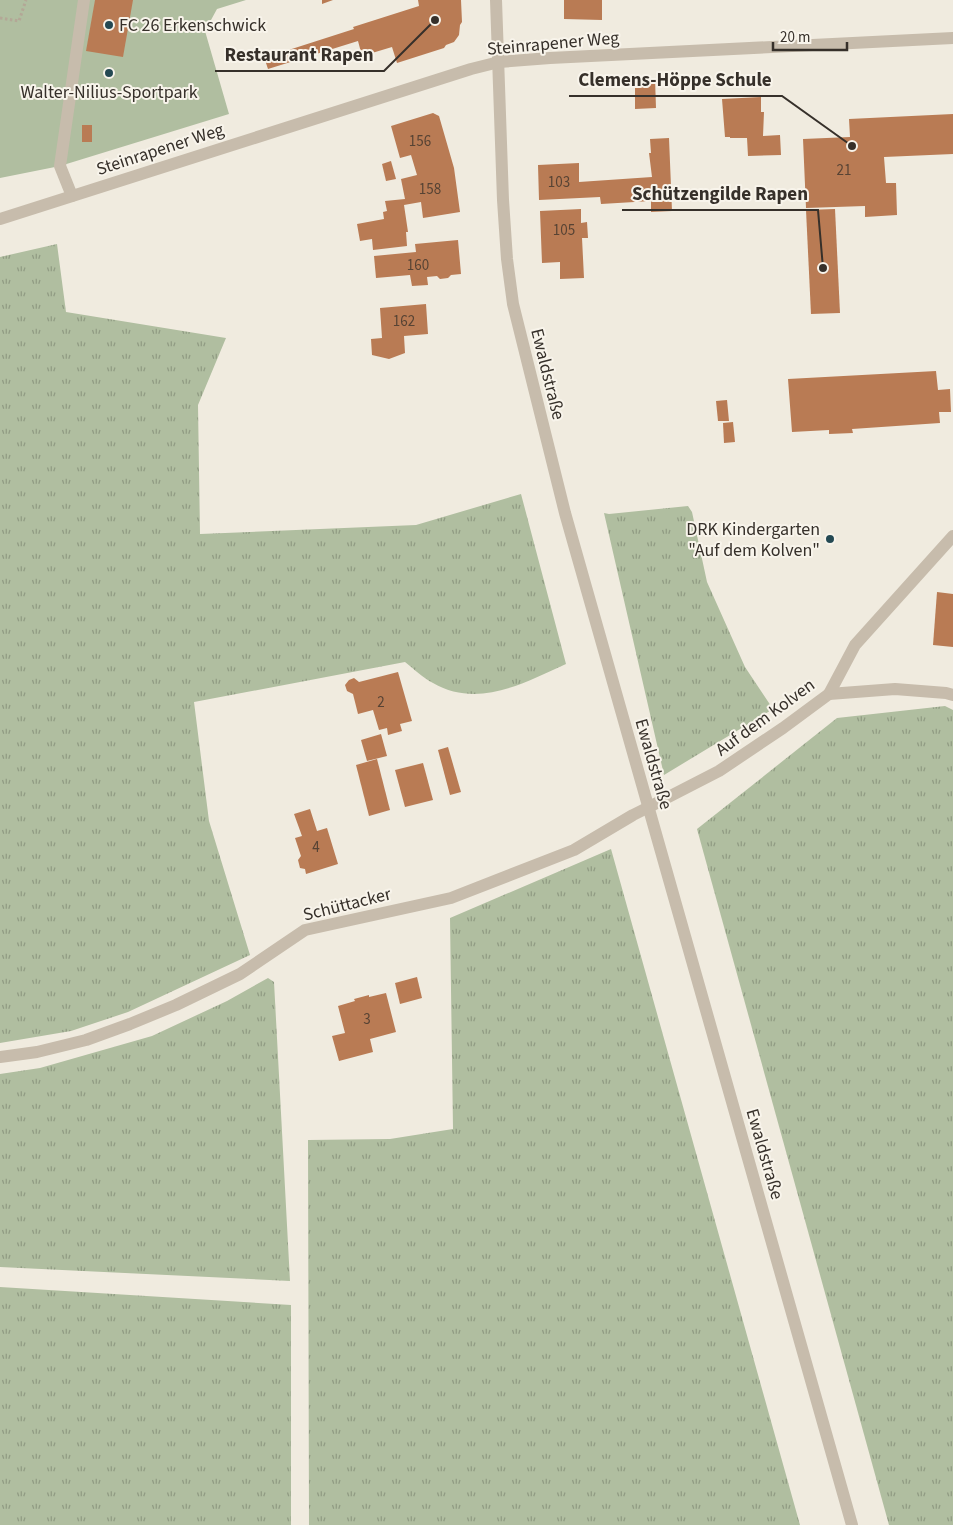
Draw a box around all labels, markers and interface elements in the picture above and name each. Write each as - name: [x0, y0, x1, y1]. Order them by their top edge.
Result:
- place label: FC 26 Erkenschwick: [119, 13, 266, 38]
- marker: FC 26 Erkenschwick: [103, 19, 115, 31]
- scale bar: [773, 20, 847, 52]
- street label: Steinrapener Weg: [486, 25, 620, 62]
- text: 20 m: [780, 27, 810, 48]
- callout: Restaurant Rapen: [215, 37, 384, 71]
- text: Restaurant Rapen: [224, 42, 374, 69]
- callout: Clemens-Höppe Schule: [569, 62, 782, 96]
- marker: Walter-Nilius-Sportpark: [103, 67, 115, 79]
- text: Clemens-Höppe Schule: [578, 67, 772, 94]
- place label: Walter-Nilius-Sportpark: [20, 80, 198, 105]
- street label: Steinrapener Weg: [93, 117, 227, 182]
- house number: 156: [409, 131, 431, 152]
- house number: 21: [837, 160, 851, 181]
- house number: 103: [548, 172, 570, 193]
- callout: Schützengilde Rapen: [622, 176, 818, 210]
- house number: 158: [419, 179, 441, 200]
- text: Schützengilde Rapen: [632, 181, 808, 208]
- house number: 105: [553, 220, 575, 241]
- house number: 160: [407, 255, 429, 276]
- house number: 162: [393, 311, 415, 332]
- street label: Ewaldstraße: [524, 326, 571, 423]
- place label: DRK Kindergarten "Auf dem Kolven": [686, 517, 820, 563]
- marker: DRK Kindergarten "Auf dem Kolven": [824, 533, 836, 545]
- street label: Auf dem Kolven: [710, 673, 820, 762]
- house number: 2: [377, 692, 385, 713]
- street label: Ewaldstraße: [629, 716, 678, 813]
- house number: 4: [312, 837, 320, 858]
- street label: Schüttacker: [300, 881, 394, 927]
- house number: 3: [363, 1009, 371, 1030]
- street label: Ewaldstraße: [740, 1106, 789, 1203]

